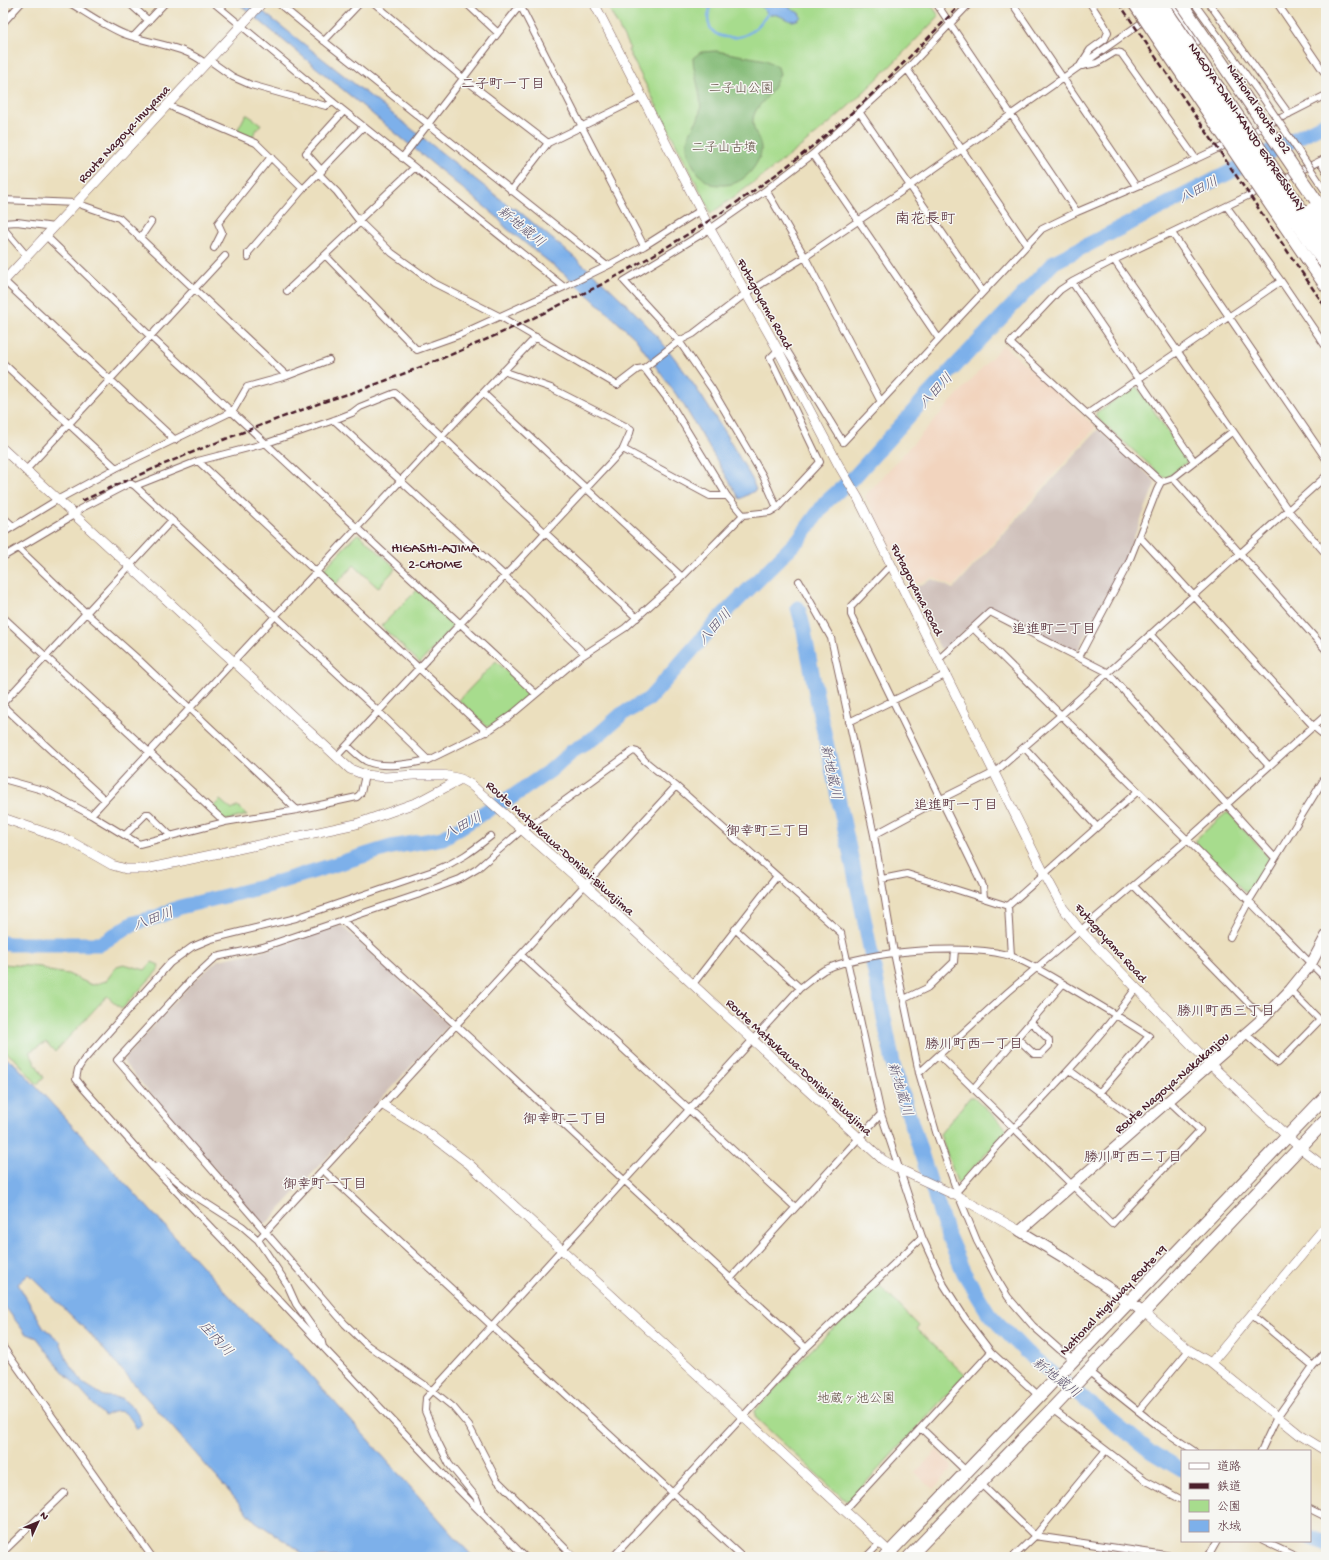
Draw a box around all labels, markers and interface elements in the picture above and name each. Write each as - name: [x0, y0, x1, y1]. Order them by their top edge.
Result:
- street label: NAGOYA-DAINI-KANJO EXPRESSWAY: [1184, 40, 1308, 214]
- street label: National Route 302: [1222, 62, 1294, 158]
- district label: 二子町一丁目: [461, 77, 545, 94]
- park label: 二子山公園: [708, 81, 774, 97]
- street label: Route Nagoya-Inuyama: [76, 82, 174, 187]
- park label: 二子山古墳: [691, 141, 757, 156]
- water label: 八田川: [1177, 174, 1222, 208]
- water label: 新地蔵川: [493, 203, 548, 252]
- district label: 南花長町: [895, 210, 956, 229]
- street label: Futagoyama Road: [732, 256, 796, 353]
- water label: 八田川: [916, 371, 957, 413]
- district label: HIGASHI-AJIMA 2-CHOME: [391, 541, 480, 574]
- street label: Futagoyama Road: [886, 541, 946, 640]
- water label: 八田川: [695, 606, 736, 649]
- district label: 追進町二丁目: [1012, 622, 1096, 639]
- water label: 新地蔵川: [815, 743, 845, 802]
- street label: Route Matsukawa-Donishi-Biwajima: [482, 778, 637, 920]
- district label: 追進町一丁目: [914, 798, 998, 815]
- water label: 八田川: [441, 810, 486, 845]
- district label: 御幸町三丁目: [726, 824, 810, 841]
- street label: Futagoyama Road: [1070, 900, 1150, 987]
- water label: 八田川: [131, 905, 176, 936]
- street label: Route Matsukawa-Donishi-Biwajima: [722, 996, 875, 1140]
- district label: 勝川町西三丁目: [1177, 1004, 1275, 1021]
- street label: Route Nagoya-Nakakanjou: [1112, 1030, 1233, 1138]
- district label: 勝川町西一丁目: [925, 1037, 1023, 1054]
- water label: 新地蔵川: [882, 1060, 916, 1119]
- district label: 御幸町二丁目: [523, 1112, 607, 1129]
- district label: 勝川町西二丁目: [1084, 1150, 1182, 1167]
- district label: 御幸町一丁目: [283, 1177, 367, 1194]
- street label: National Highway Route 19: [1057, 1242, 1171, 1359]
- water label: 庄内川: [195, 1318, 236, 1361]
- water label: 新地蔵川: [1028, 1354, 1083, 1403]
- park label: 地蔵ヶ池公園: [817, 1391, 895, 1407]
- legend: [1181, 1450, 1311, 1542]
- text: 道路: [1217, 1460, 1241, 1475]
- text: 鉄道: [1217, 1480, 1241, 1495]
- text: 公園: [1217, 1500, 1241, 1515]
- north arrow: [18, 1502, 58, 1542]
- text: N: [37, 1510, 51, 1523]
- text: 水域: [1217, 1520, 1241, 1535]

